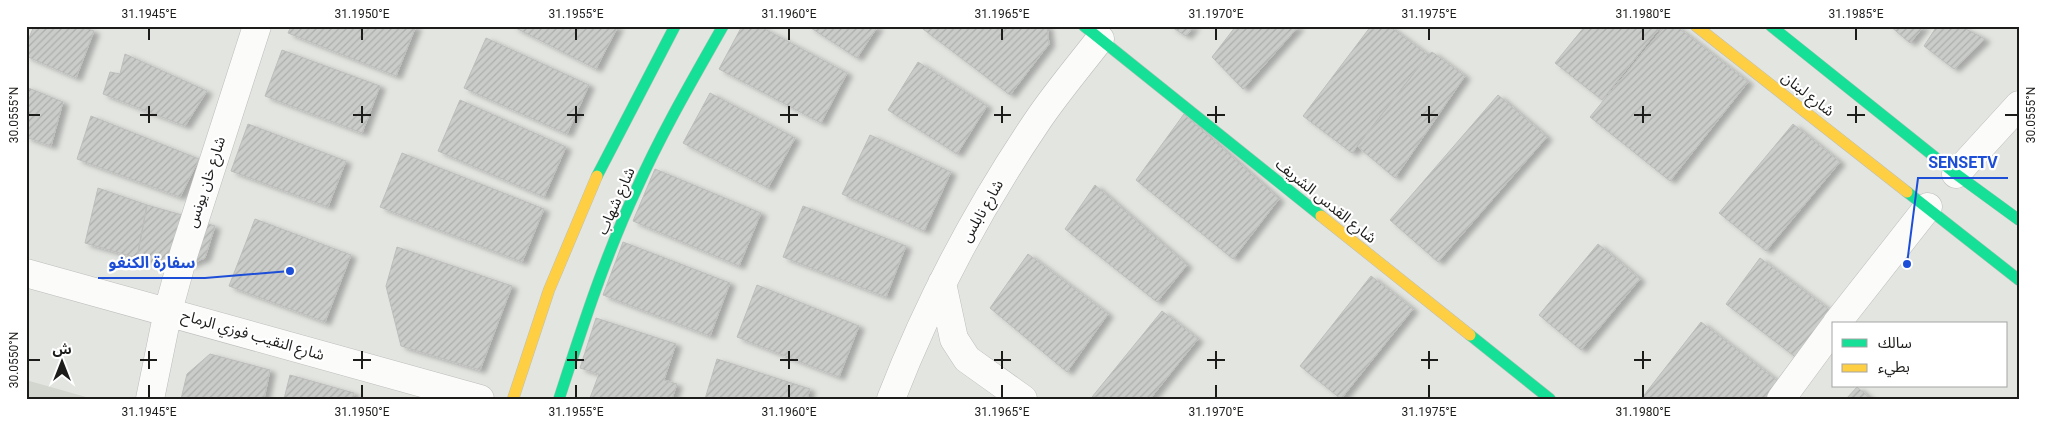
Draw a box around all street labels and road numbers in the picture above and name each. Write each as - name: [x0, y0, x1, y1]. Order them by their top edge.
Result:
- street label: شارع لبنان: [1776, 68, 1838, 123]
- street label: شارع خان يونس: [183, 134, 232, 231]
- street label: شارع القدس الشريف: [1270, 155, 1380, 250]
- street label: شارع شهاب: [593, 164, 642, 239]
- street label: شارع نابلس: [957, 176, 1010, 247]
- street label: شارع النقيب فوزي الرماح: [179, 306, 327, 367]

